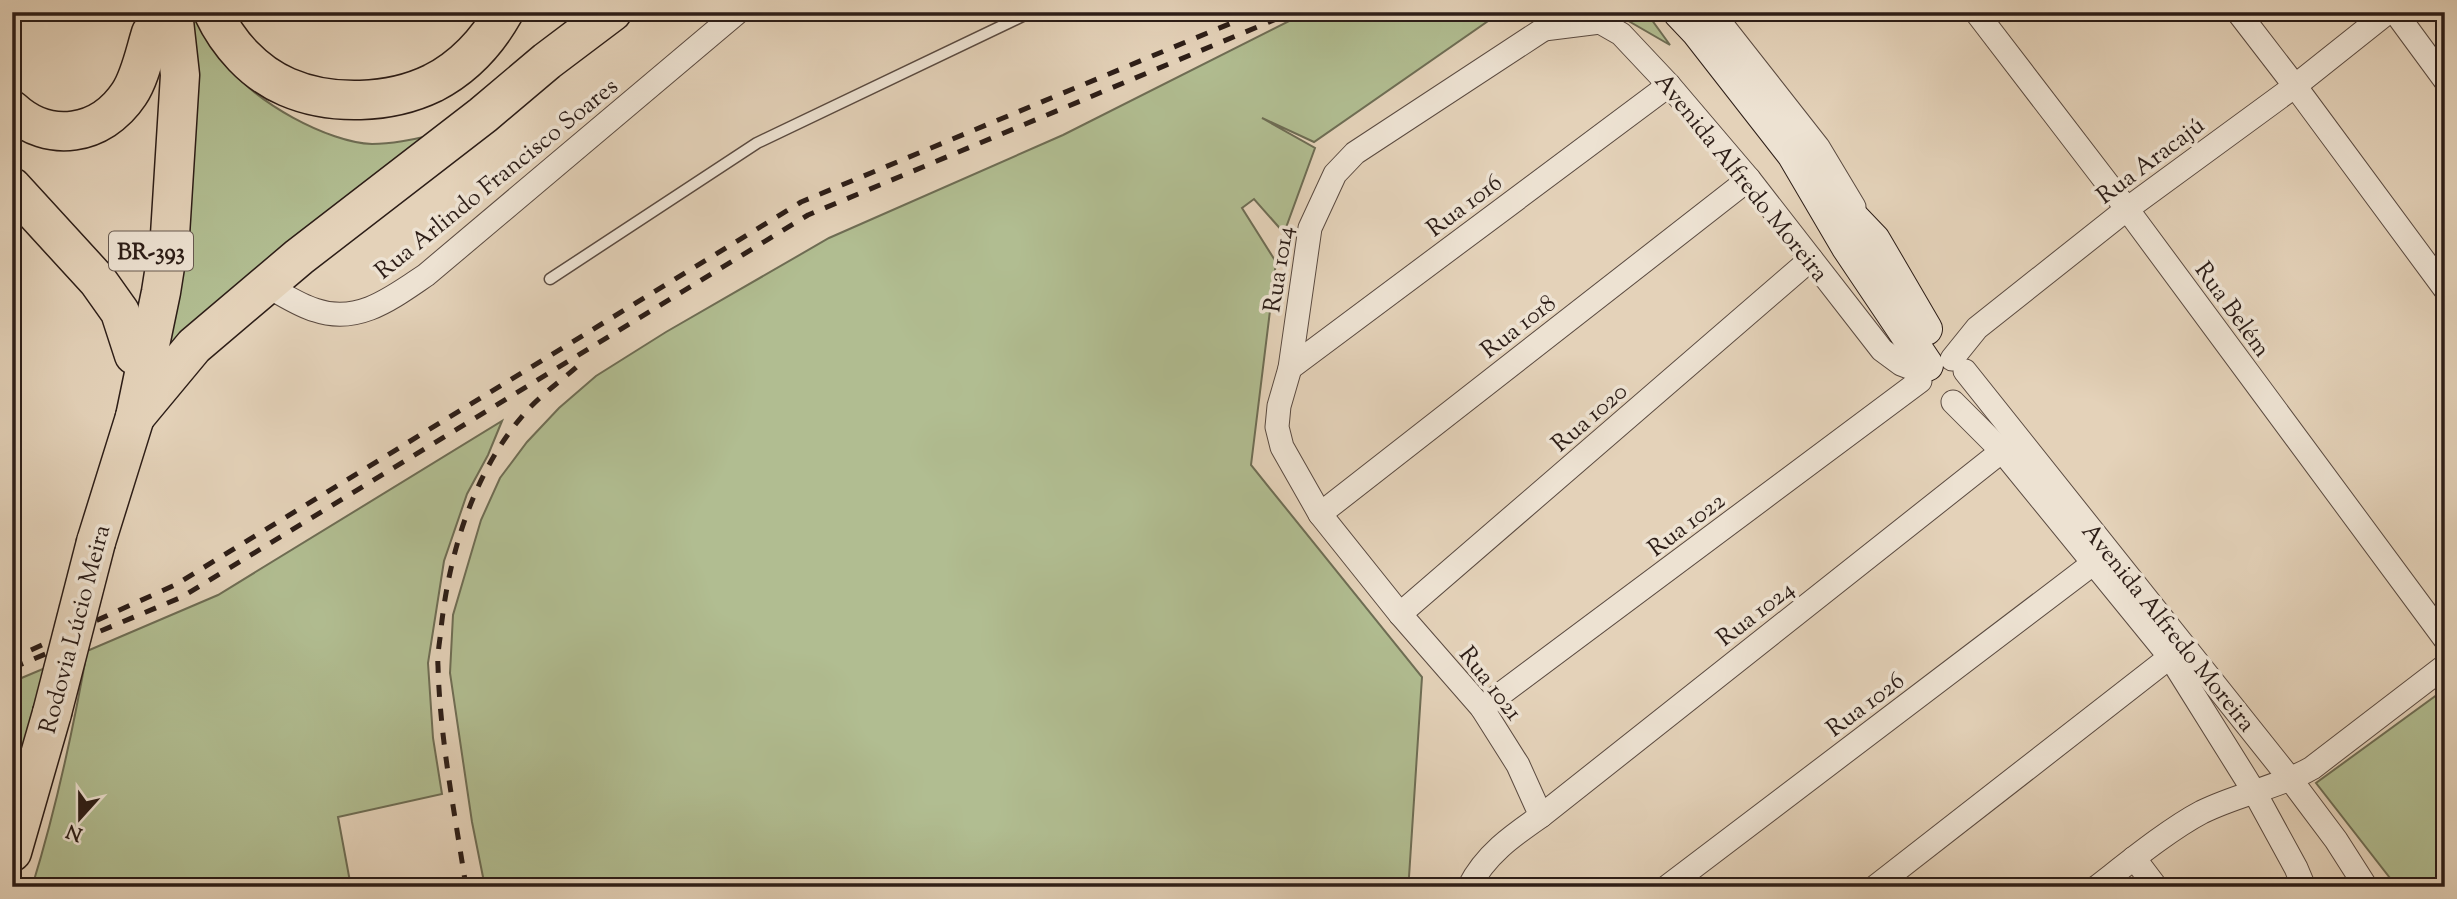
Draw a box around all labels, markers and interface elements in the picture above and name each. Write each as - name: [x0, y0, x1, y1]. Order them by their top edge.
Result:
- street label: Avenida Alfredo Moreira: [1645, 67, 1835, 290]
- street label: Rua Arlindo Francisco Soares: [368, 71, 626, 289]
- street label: Rua Aracajú: [2090, 110, 2212, 214]
- street label: Rua 1016: [1420, 167, 1510, 246]
- street label: Rua 1014: [1256, 224, 1304, 315]
- road number: BR-393: [109, 232, 193, 270]
- street label: Rua Belém: [2185, 256, 2278, 365]
- street label: Rua 1018: [1474, 287, 1564, 368]
- street label: Rua 1020: [1545, 376, 1636, 461]
- street label: Rua 1022: [1641, 485, 1733, 566]
- street label: Avenida Alfredo Moreira: [2072, 517, 2262, 740]
- street label: Rodovia Lúcio Meira: [32, 521, 120, 738]
- street label: Rua 1024: [1710, 573, 1802, 656]
- street label: Rua 1021: [1449, 640, 1529, 729]
- street label: Rua 1026: [1820, 665, 1912, 746]
- north arrow: [46, 783, 116, 853]
- text: N: [63, 816, 87, 847]

